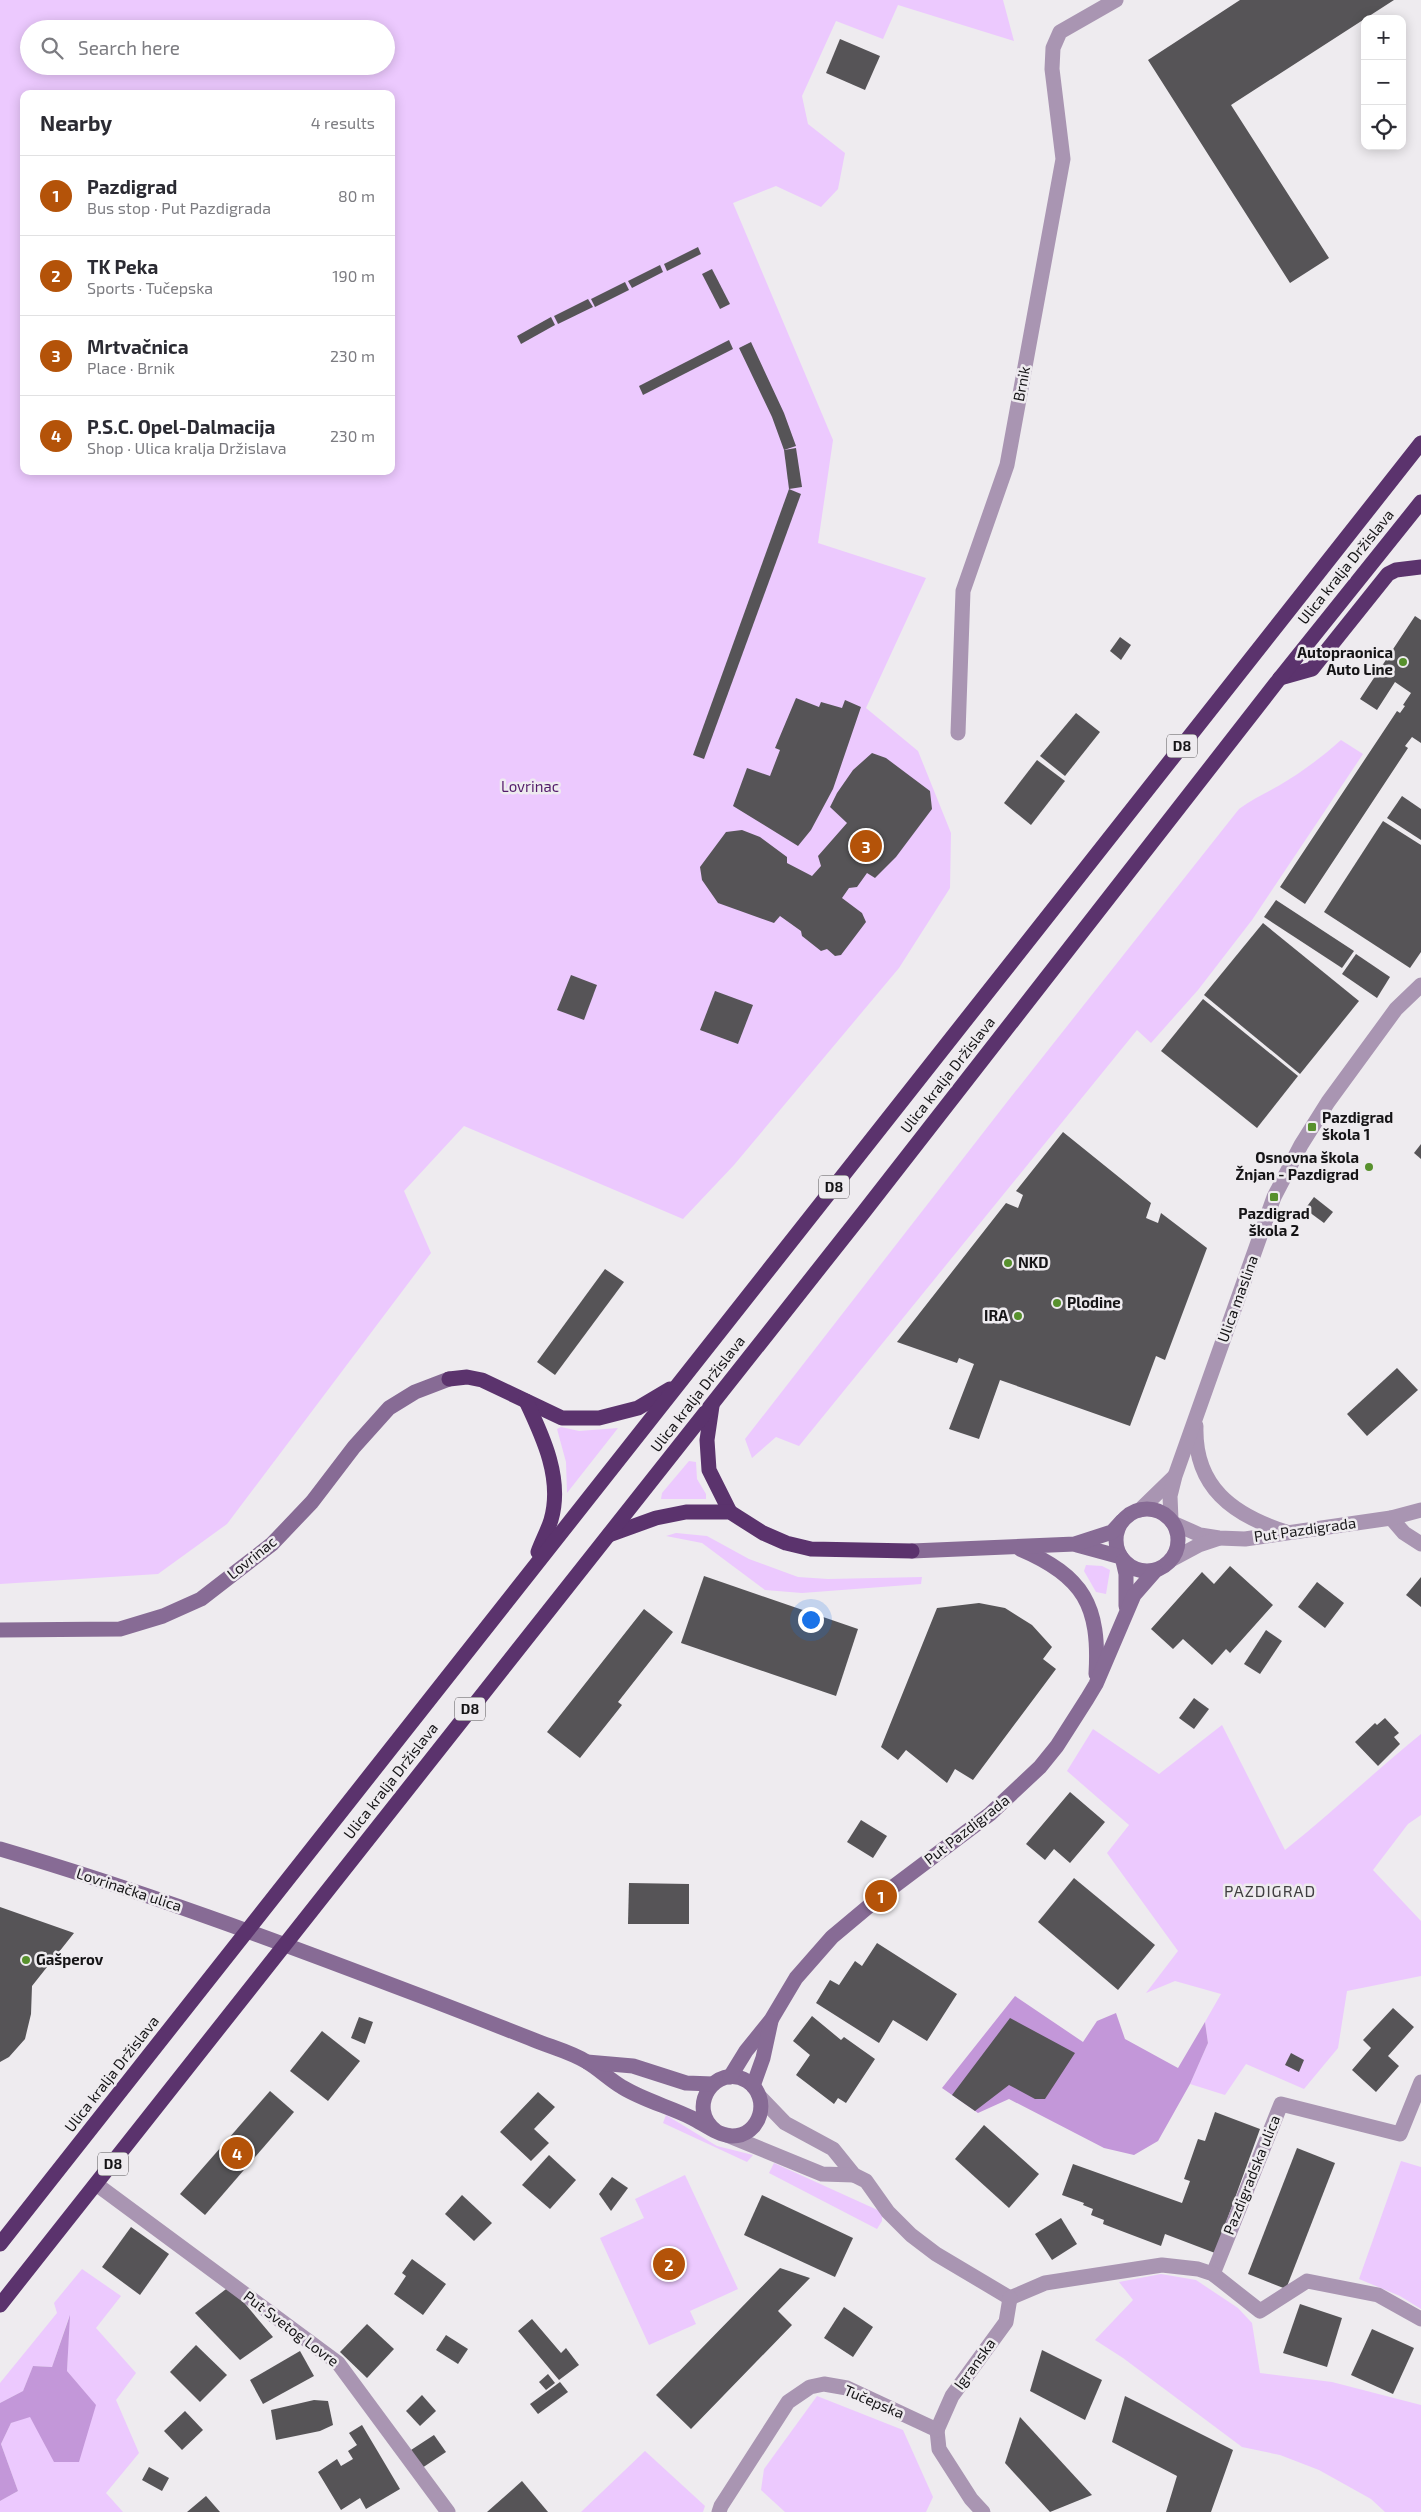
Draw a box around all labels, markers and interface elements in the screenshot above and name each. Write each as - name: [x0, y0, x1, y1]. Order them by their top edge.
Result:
- map controls: [1361, 15, 1406, 150]
- button: +: [1361, 15, 1406, 60]
- search box: [20, 20, 395, 75]
- icon: search: [38, 34, 66, 62]
- text: Search here: [78, 36, 180, 59]
- button: −: [1361, 60, 1406, 105]
- button: locate: [1361, 105, 1406, 150]
- text: Nearby: [40, 110, 112, 135]
- text: 4 results: [311, 113, 375, 132]
- text: Pazdigrad: [87, 175, 177, 198]
- text: 1: [53, 186, 59, 205]
- text: 80 m: [338, 186, 375, 205]
- text: Bus stop · Put Pazdigrada: [87, 198, 271, 217]
- text: TK Peka: [87, 255, 158, 278]
- text: 2: [51, 266, 61, 285]
- text: 190 m: [332, 266, 375, 285]
- text: Sports · Tučepska: [87, 278, 213, 297]
- text: Mrtvačnica: [87, 335, 189, 358]
- text: 3: [51, 346, 61, 365]
- text: 230 m: [330, 346, 375, 365]
- text: Place · Brnik: [87, 358, 175, 377]
- street label: Brnik: [1009, 364, 1033, 403]
- text: P.S.C. Opel-Dalmacija: [87, 415, 275, 438]
- text: 4: [51, 426, 61, 445]
- text: 230 m: [330, 426, 375, 445]
- text: Shop · Ulica kralja Držislava: [87, 438, 287, 457]
- street label: Ulica kralja Držislava: [1293, 505, 1398, 628]
- place label: Autopraonica Auto Line: [1297, 643, 1393, 678]
- marker: Autopraonica Auto Line: [1397, 656, 1409, 668]
- road number: D8: [1167, 734, 1197, 758]
- park label: Lovrinac: [501, 777, 559, 795]
- pin: 3: [850, 827, 882, 865]
- street label: Ulica kralja Držislava: [896, 1013, 999, 1137]
- place label: Pazdigrad škola 1: [1322, 1108, 1393, 1143]
- marker: Pazdigrad škola 1: [1306, 1121, 1318, 1133]
- place label: Osnovna škola Žnjan - Pazdigrad: [1235, 1148, 1359, 1183]
- marker: Osnovna škola Žnjan - Pazdigrad: [1363, 1161, 1375, 1173]
- road number: D8: [819, 1176, 849, 1198]
- marker: Pazdigrad škola 2: [1268, 1191, 1280, 1203]
- place label: Pazdigrad škola 2: [1238, 1204, 1310, 1239]
- place label: NKD: [1018, 1253, 1049, 1271]
- street label: Ulica maslina: [1213, 1253, 1261, 1345]
- marker: NKD: [1002, 1257, 1014, 1269]
- place label: Plodine: [1067, 1293, 1121, 1311]
- marker: Plodine: [1051, 1297, 1063, 1309]
- place label: IRA: [984, 1306, 1008, 1324]
- marker: IRA: [1012, 1310, 1024, 1322]
- street label: Ulica kralja Držislava: [646, 1332, 749, 1456]
- street label: Put Pazdigrada: [1253, 1513, 1357, 1545]
- street label: Lovrinac: [223, 1532, 280, 1582]
- your location: [798, 1607, 824, 1633]
- road number: D8: [455, 1698, 485, 1720]
- street label: Ulica kralja Držislava: [339, 1719, 442, 1843]
- street label: Put Pazdigrada: [920, 1790, 1012, 1868]
- street label: Lovrinačka ulica: [74, 1864, 184, 1915]
- pin: 1: [865, 1877, 897, 1915]
- district label: PAZDIGRAD: [1224, 1881, 1316, 1900]
- place label: Gašperov: [36, 1950, 104, 1968]
- marker: Gašperov: [20, 1954, 32, 1966]
- street label: Ulica kralja Držislava: [60, 2012, 163, 2136]
- street label: Pazdigradska ulica: [1219, 2112, 1283, 2237]
- pin: 4: [221, 2134, 253, 2172]
- road number: D8: [98, 2152, 128, 2176]
- pin: 2: [653, 2245, 685, 2283]
- street label: Put Svetog Lovre: [240, 2287, 343, 2370]
- street label: Igranska: [950, 2334, 999, 2392]
- street label: Tučepska: [842, 2380, 907, 2422]

